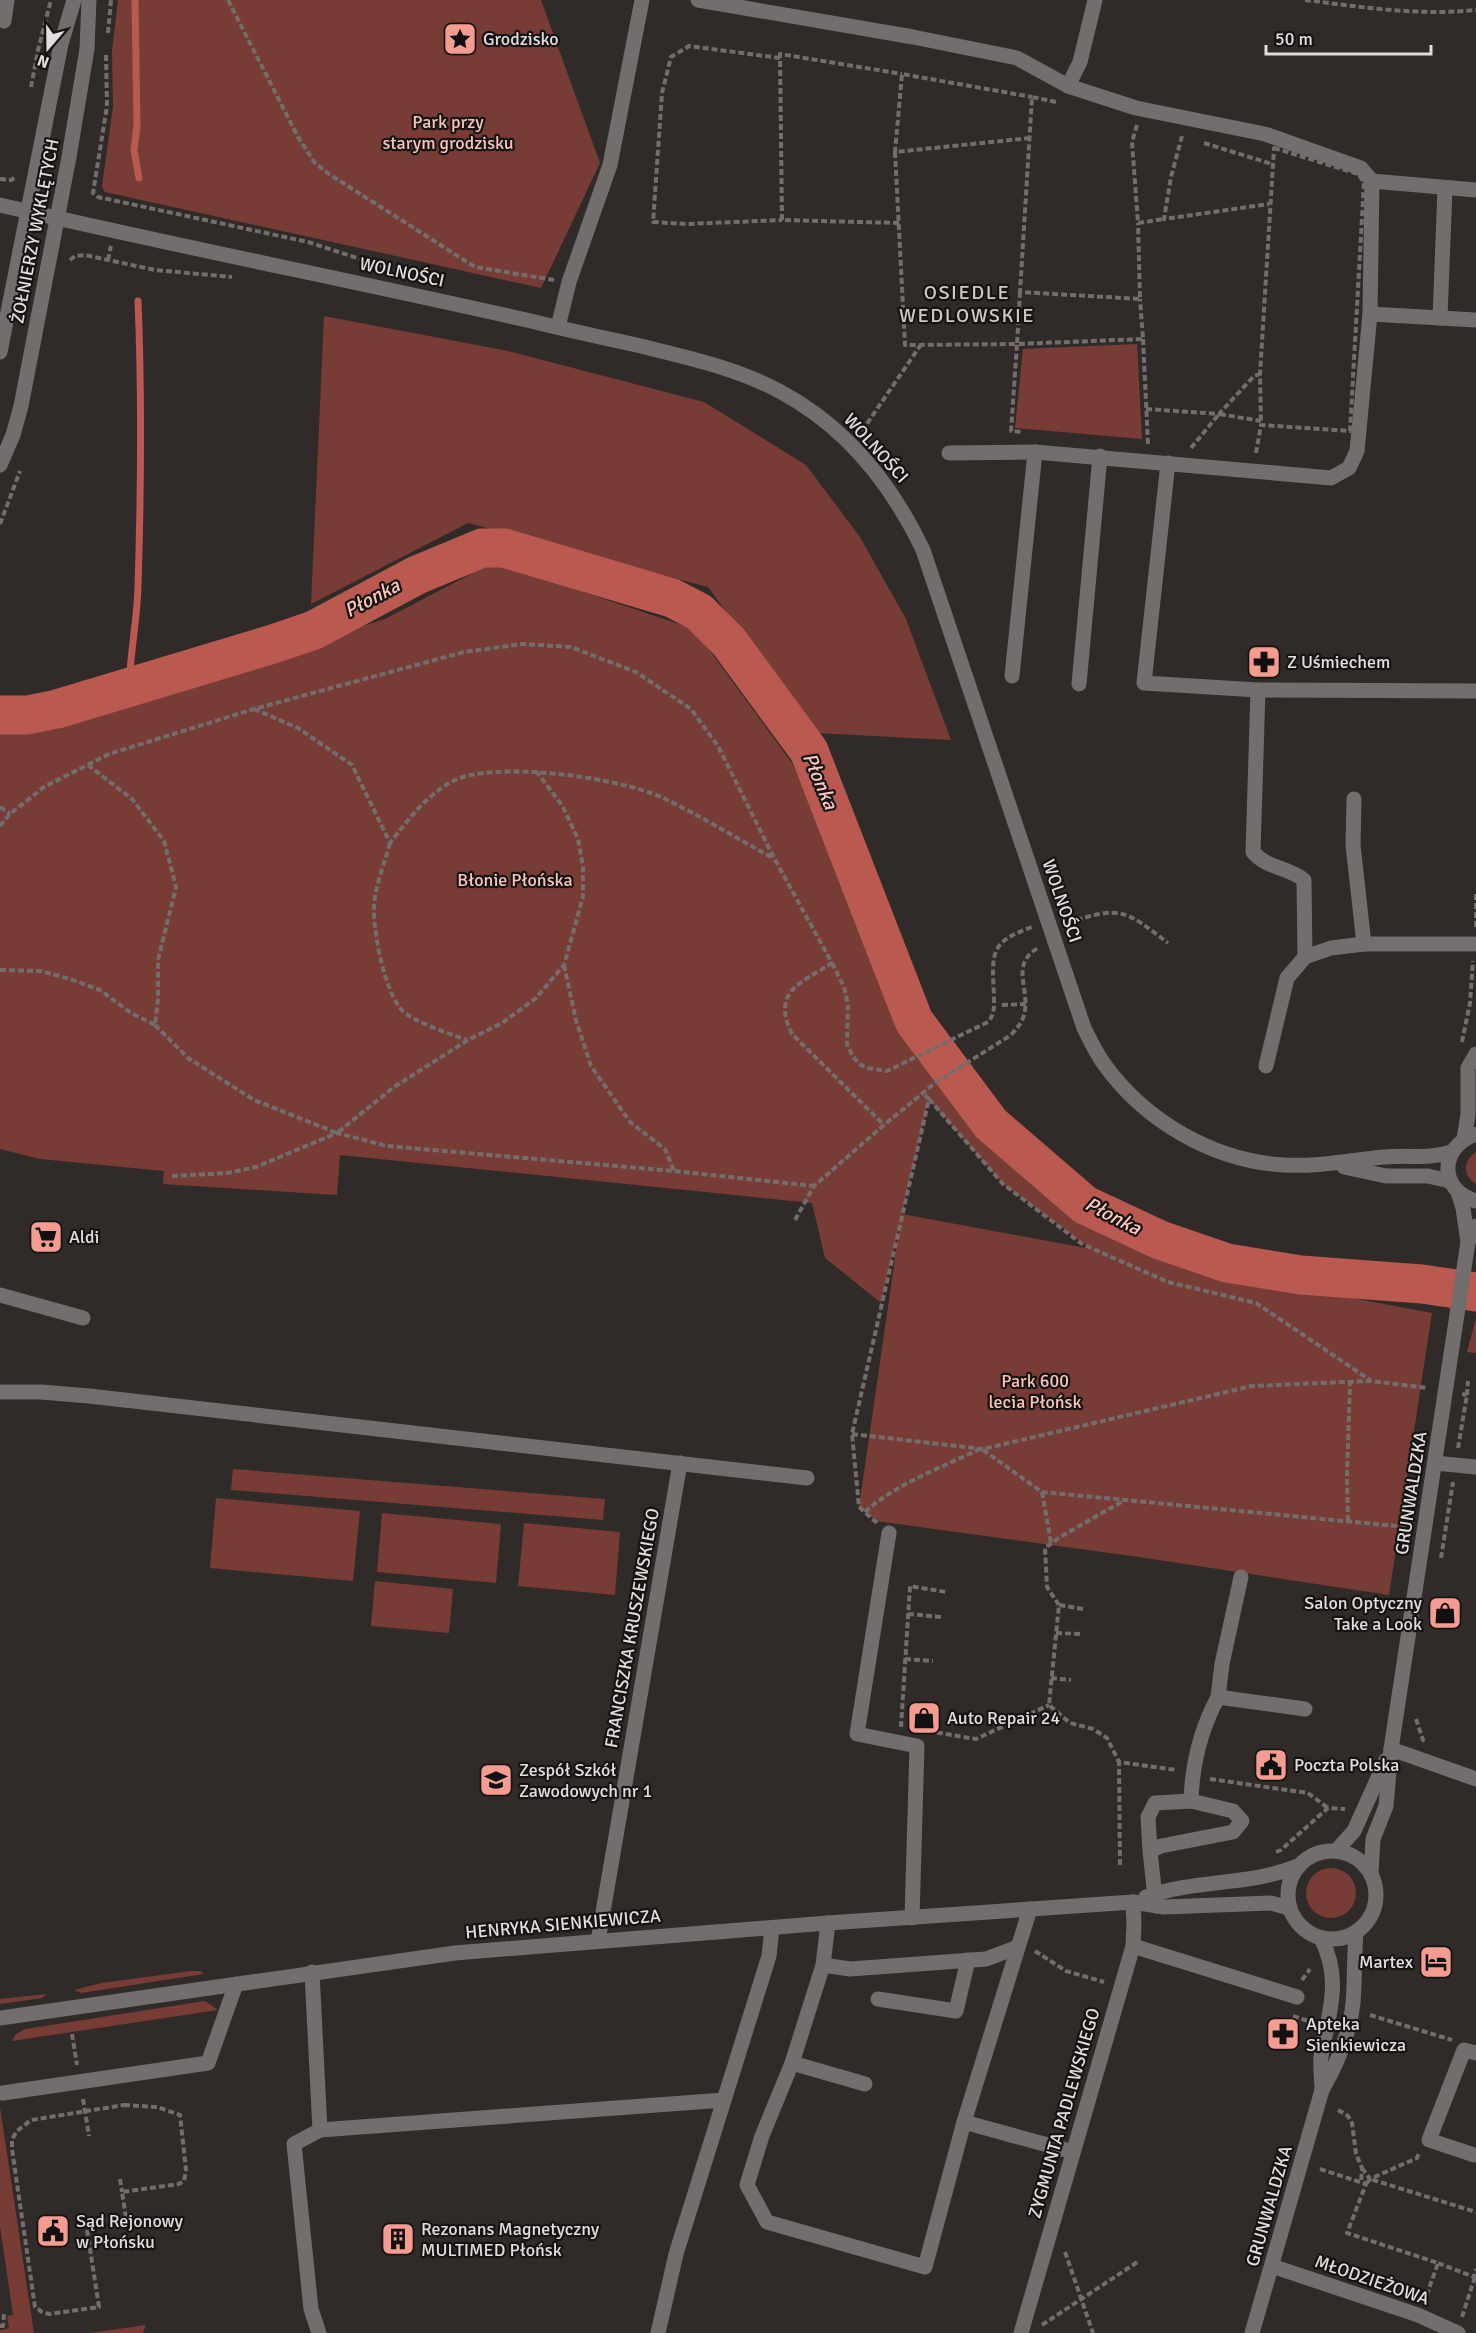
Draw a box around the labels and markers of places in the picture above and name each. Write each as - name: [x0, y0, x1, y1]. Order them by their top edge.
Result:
- place icon: Grodzisko: [442, 21, 478, 57]
- place label: Grodzisko: [483, 28, 559, 50]
- pharmacy icon: Z Uśmiechem: [1246, 644, 1282, 680]
- place label: Z Uśmiechem: [1287, 651, 1390, 673]
- supermarket icon: Aldi: [28, 1219, 64, 1255]
- place label: Aldi: [69, 1226, 99, 1248]
- place label: Salon Optyczny Take a Look: [1304, 1592, 1423, 1635]
- shop icon: Salon Optyczny Take a Look: [1427, 1595, 1463, 1631]
- shop icon: Auto Repair 24: [906, 1700, 942, 1736]
- place label: Auto Repair 24: [947, 1707, 1061, 1729]
- public building icon: Poczta Polska: [1253, 1747, 1289, 1783]
- place label: Poczta Polska: [1294, 1754, 1399, 1776]
- place label: Zespół Szkół Zawodowych nr 1: [519, 1759, 652, 1802]
- school or university icon: Zespół Szkół Zawodowych nr 1: [478, 1762, 514, 1798]
- hotel icon: Martex: [1418, 1944, 1454, 1980]
- place label: Martex: [1359, 1951, 1414, 1973]
- place label: Apteka Sienkiewicza: [1306, 2013, 1406, 2056]
- pharmacy icon: Apteka Sienkiewicza: [1265, 2016, 1301, 2052]
- place label: Sąd Rejonowy w Płońsku: [76, 2210, 184, 2253]
- public building icon: Sąd Rejonowy w Płońsku: [35, 2213, 71, 2249]
- place label: Rezonans Magnetyczny MULTIMED Płońsk: [421, 2218, 600, 2261]
- building icon: Rezonans Magnetyczny MULTIMED Płońsk: [380, 2221, 416, 2257]

